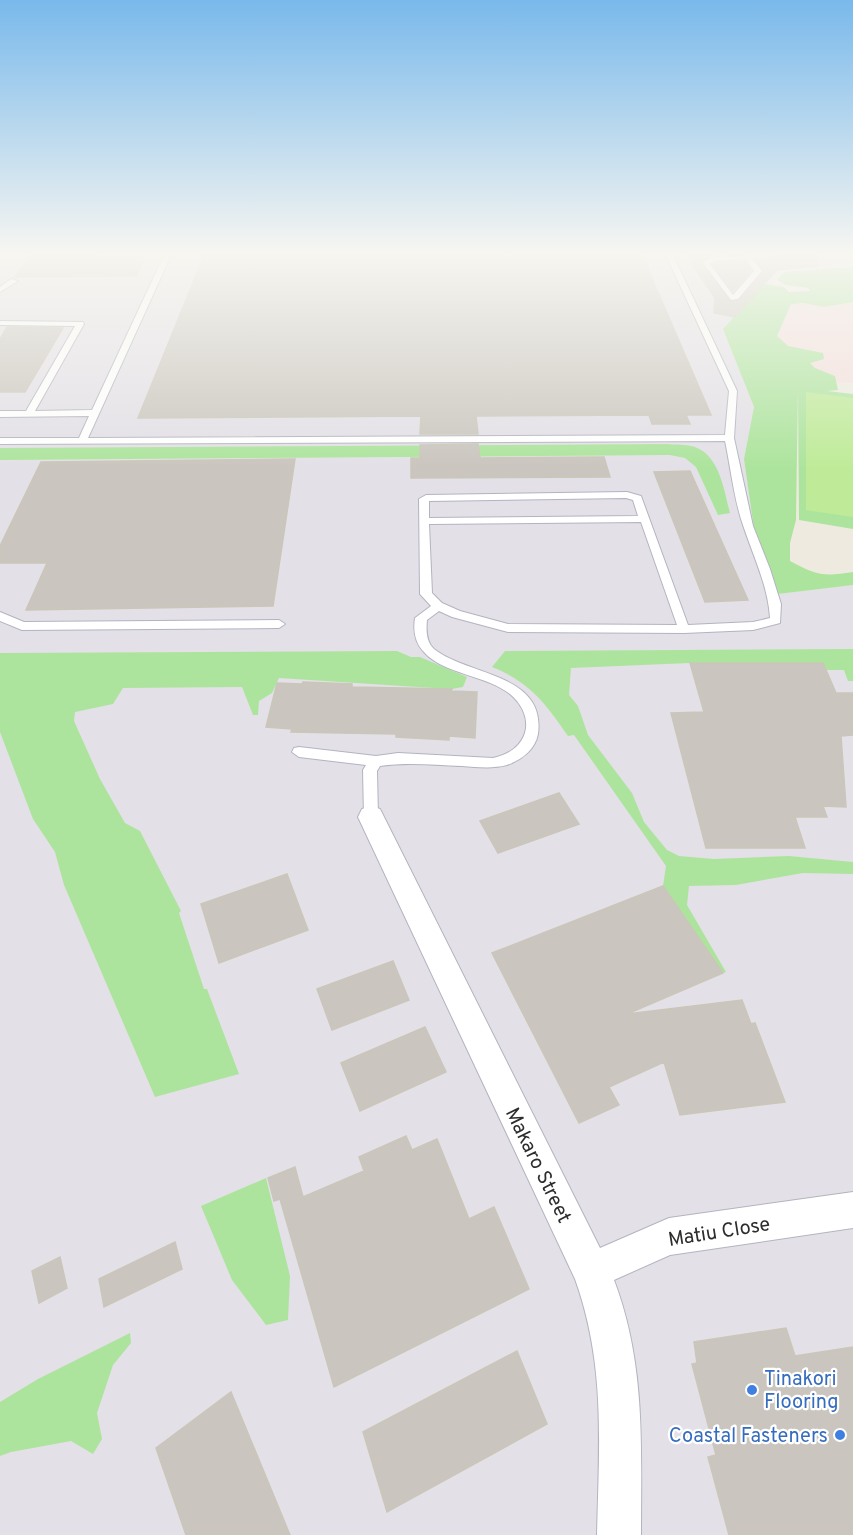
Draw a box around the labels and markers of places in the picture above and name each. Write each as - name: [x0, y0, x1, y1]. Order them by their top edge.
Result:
- place label: Tinakori Flooring: [764, 1367, 839, 1416]
- marker: Tinakori Flooring: [745, 1383, 759, 1397]
- place label: Coastal Fasteners: [669, 1424, 828, 1450]
- marker: Coastal Fasteners: [833, 1428, 847, 1442]

